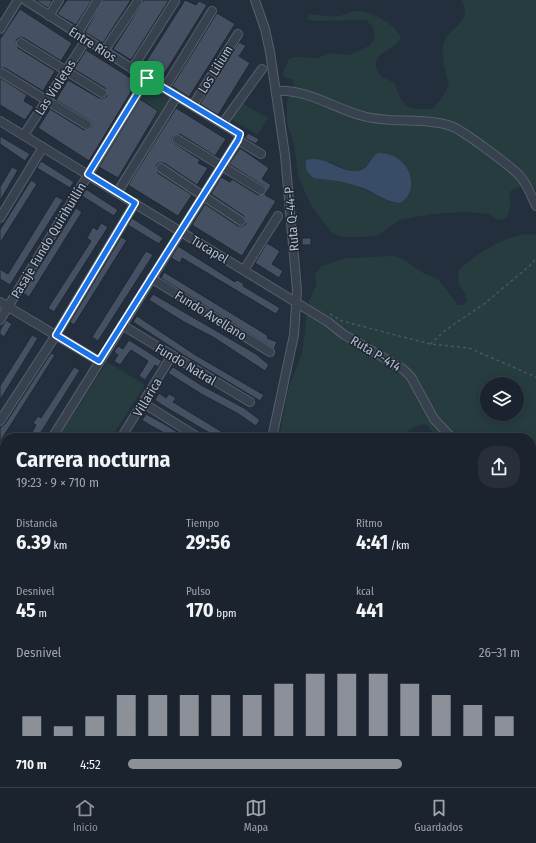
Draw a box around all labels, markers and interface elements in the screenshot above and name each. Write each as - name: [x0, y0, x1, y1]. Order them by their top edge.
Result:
- street label: Entre Ríos: [66, 24, 120, 65]
- street label: Los Lilium: [195, 43, 236, 96]
- street label: Las Violetas: [32, 56, 79, 118]
- pin: [130, 61, 164, 95]
- icon: arrive: [136, 67, 158, 89]
- street label: Pasaje Fundo Quirihuillín: [8, 180, 89, 301]
- street label: Ruta Q-44-P: [281, 186, 302, 252]
- street label: Tucapel: [188, 232, 232, 267]
- street label: Fundo Avellano: [172, 287, 249, 343]
- street label: Ruta P-414: [348, 333, 403, 374]
- street label: Fundo Natral: [153, 340, 219, 389]
- street label: Villarica: [130, 375, 165, 419]
- map controls: [480, 377, 524, 421]
- button: layers: [480, 377, 524, 421]
- text: Carrera nocturna: [16, 446, 170, 473]
- button: share: [478, 446, 520, 488]
- text: 19:23 · 9 × 710 m: [16, 475, 99, 490]
- text: Distancia: [16, 517, 57, 530]
- text: Tiempo: [186, 517, 219, 530]
- text: Ritmo: [356, 517, 383, 530]
- text: 6.39: [16, 530, 51, 554]
- text: 29:56: [186, 530, 231, 554]
- text: 4:41: [356, 530, 388, 554]
- text: km: [51, 539, 67, 552]
- text: /km: [388, 539, 410, 552]
- text: Desnivel: [16, 585, 54, 598]
- text: Pulso: [186, 585, 211, 598]
- text: kcal: [356, 585, 374, 598]
- text: 45: [16, 598, 36, 622]
- text: 170: [186, 598, 214, 622]
- text: 441: [356, 598, 384, 622]
- text: m: [36, 607, 47, 620]
- text: bpm: [214, 607, 236, 620]
- text: Desnivel: [16, 645, 61, 660]
- text: 26–31 m: [479, 645, 520, 660]
- text: 710 m: [16, 757, 47, 772]
- text: 4:52: [80, 757, 101, 772]
- tab: Inicio: [73, 797, 98, 834]
- tab: Mapa: [244, 797, 268, 834]
- tab: Guardados: [414, 797, 463, 834]

